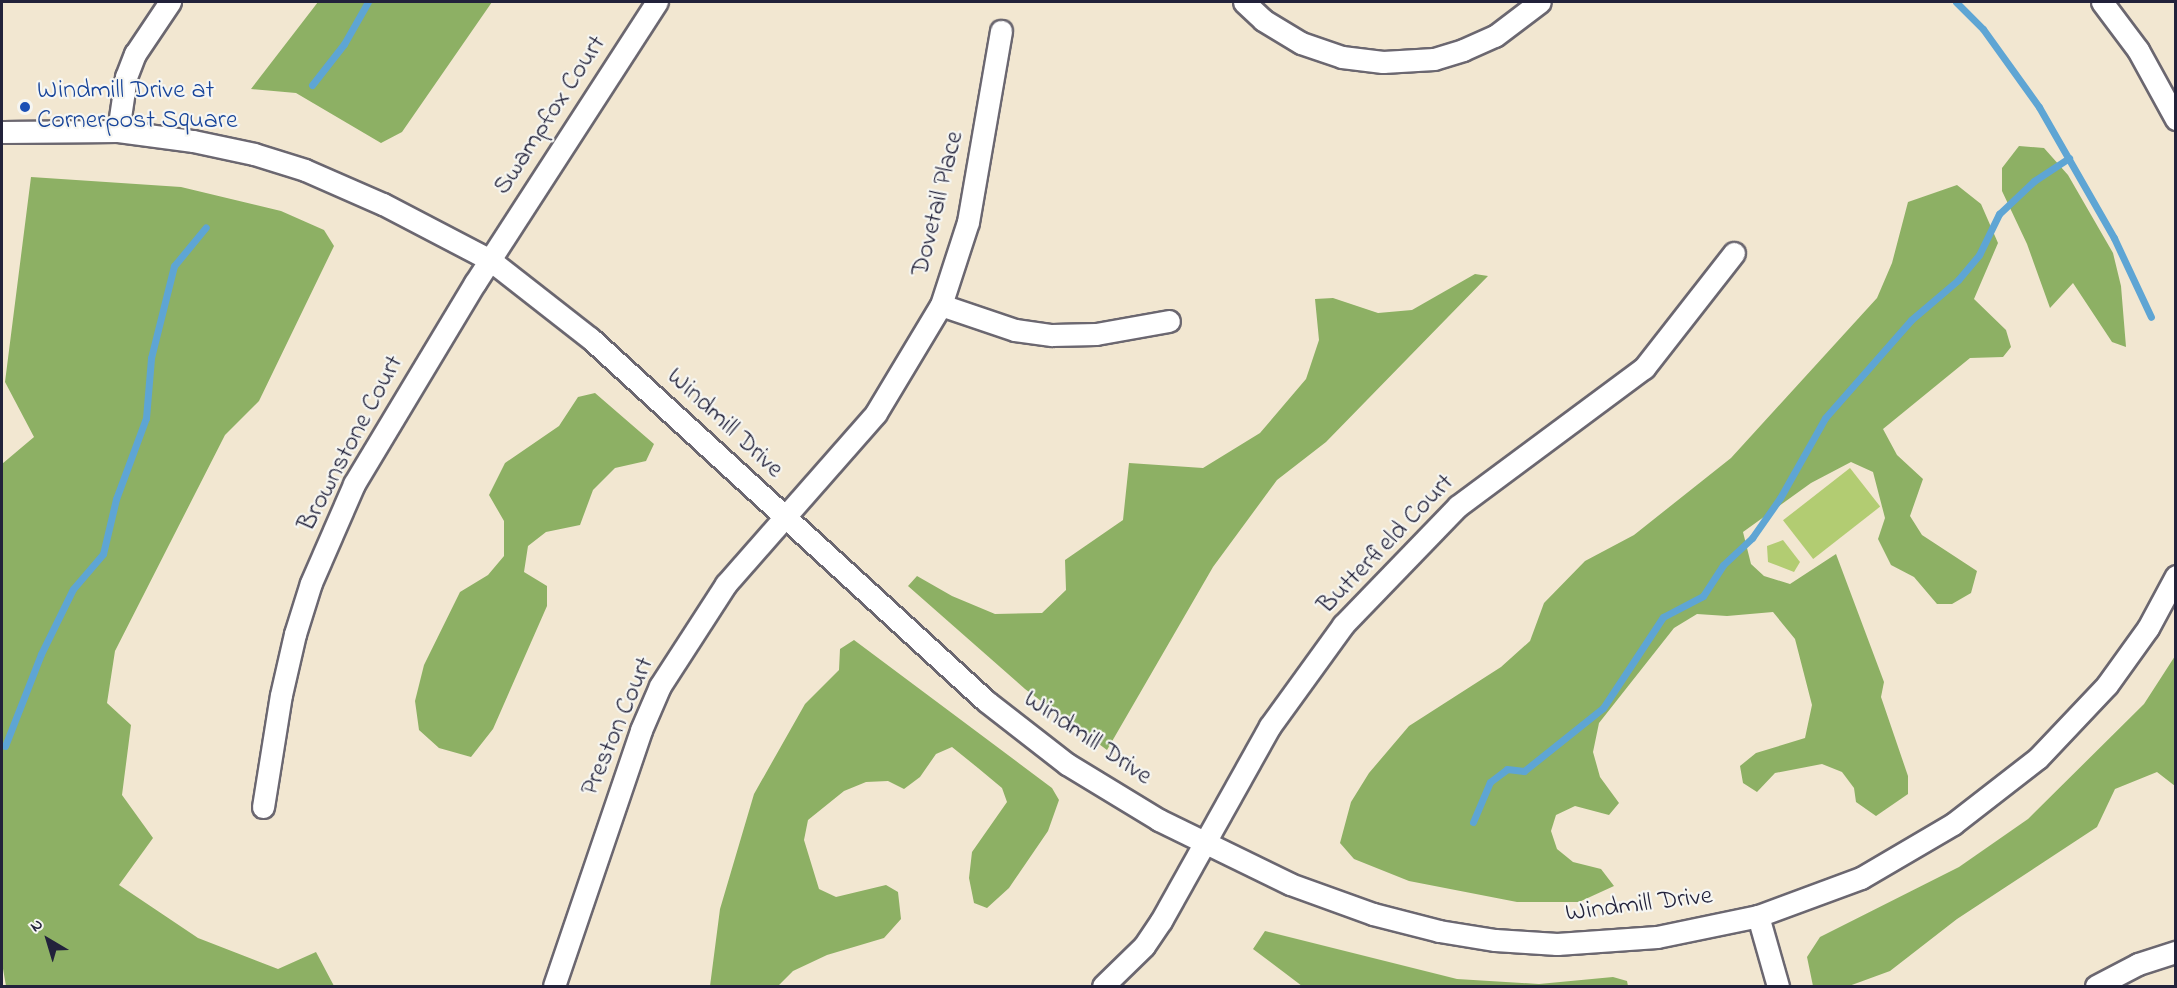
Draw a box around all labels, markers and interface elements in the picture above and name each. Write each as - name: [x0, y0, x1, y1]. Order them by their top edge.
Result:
- street label: Swampfox Court: [488, 30, 614, 202]
- place label: Windmill Drive at Cornerpost Square: [37, 76, 238, 138]
- marker: Windmill Drive at Cornerpost Square: [18, 100, 32, 114]
- street label: Dovetail Place: [906, 128, 972, 280]
- street label: Brownstone Court: [293, 351, 411, 537]
- street label: Windmill Drive: [659, 362, 789, 486]
- street label: Butterfield Court: [1312, 468, 1462, 622]
- street label: Preston Court: [576, 653, 662, 801]
- street label: Windmill Drive: [1017, 685, 1157, 793]
- street label: Windmill Drive: [1564, 882, 1714, 930]
- north arrow: [18, 910, 78, 970]
- text: N: [25, 913, 49, 939]

